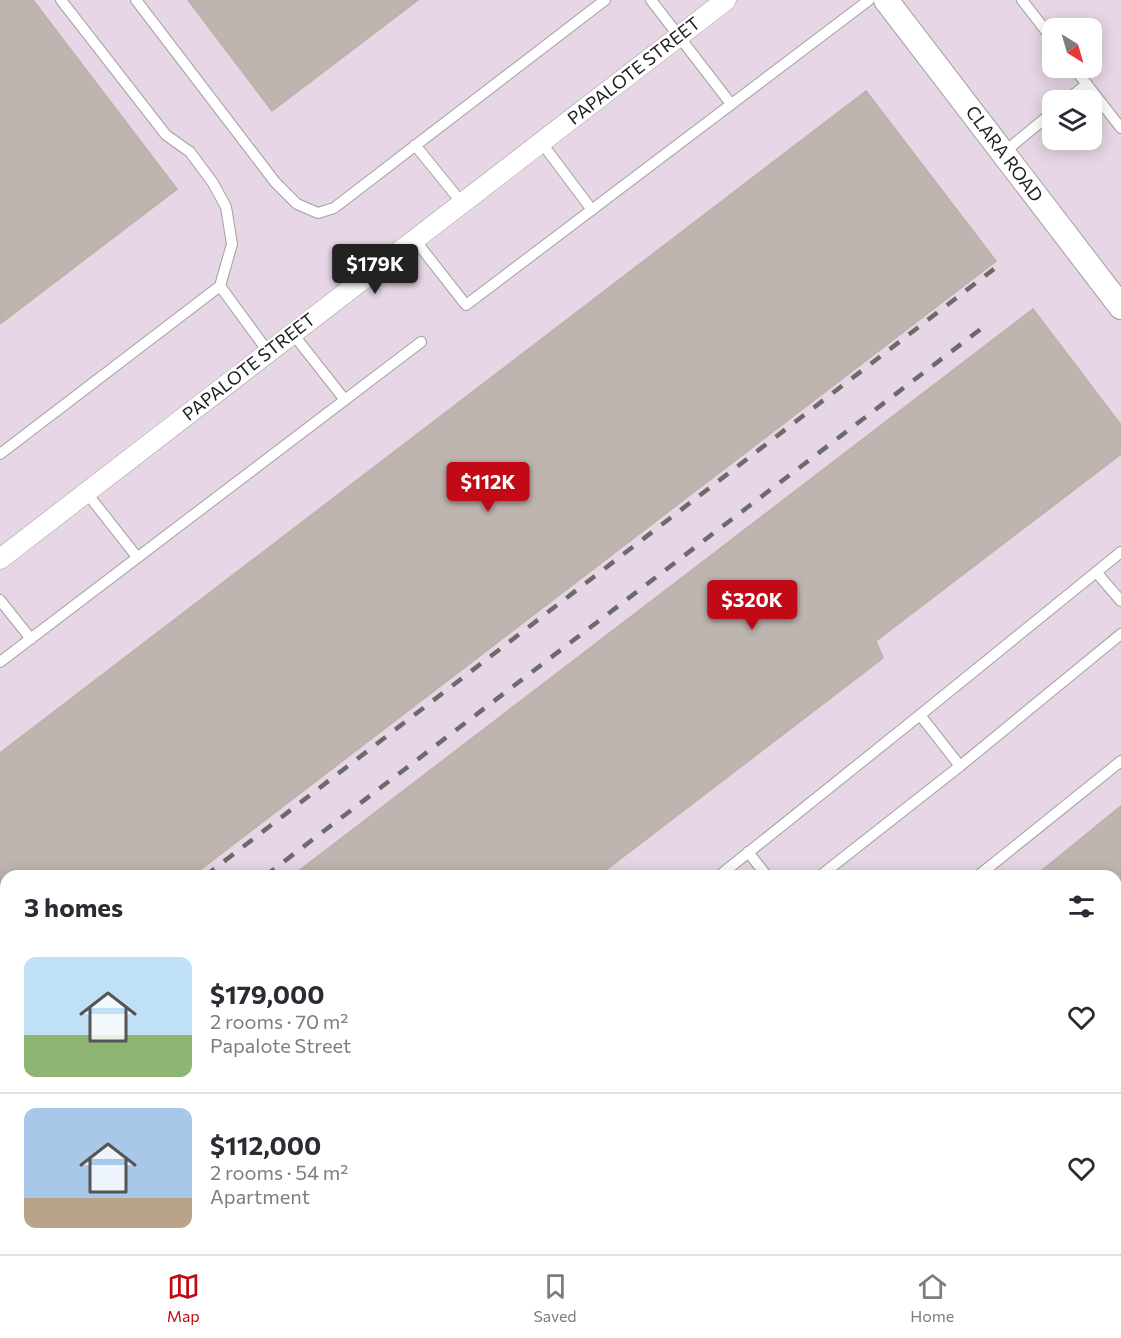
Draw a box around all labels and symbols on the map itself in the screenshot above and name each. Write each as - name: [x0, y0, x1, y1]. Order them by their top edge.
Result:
- street label: PAPALOTE STREET: [563, 12, 704, 129]
- north arrow: [1042, 18, 1102, 78]
- street label: CLARA ROAD: [962, 101, 1048, 206]
- pin: $179K: [333, 244, 417, 295]
- street label: PAPALOTE STREET: [178, 308, 319, 425]
- pin: $112K: [446, 462, 530, 513]
- pin: $320K: [710, 580, 794, 631]

